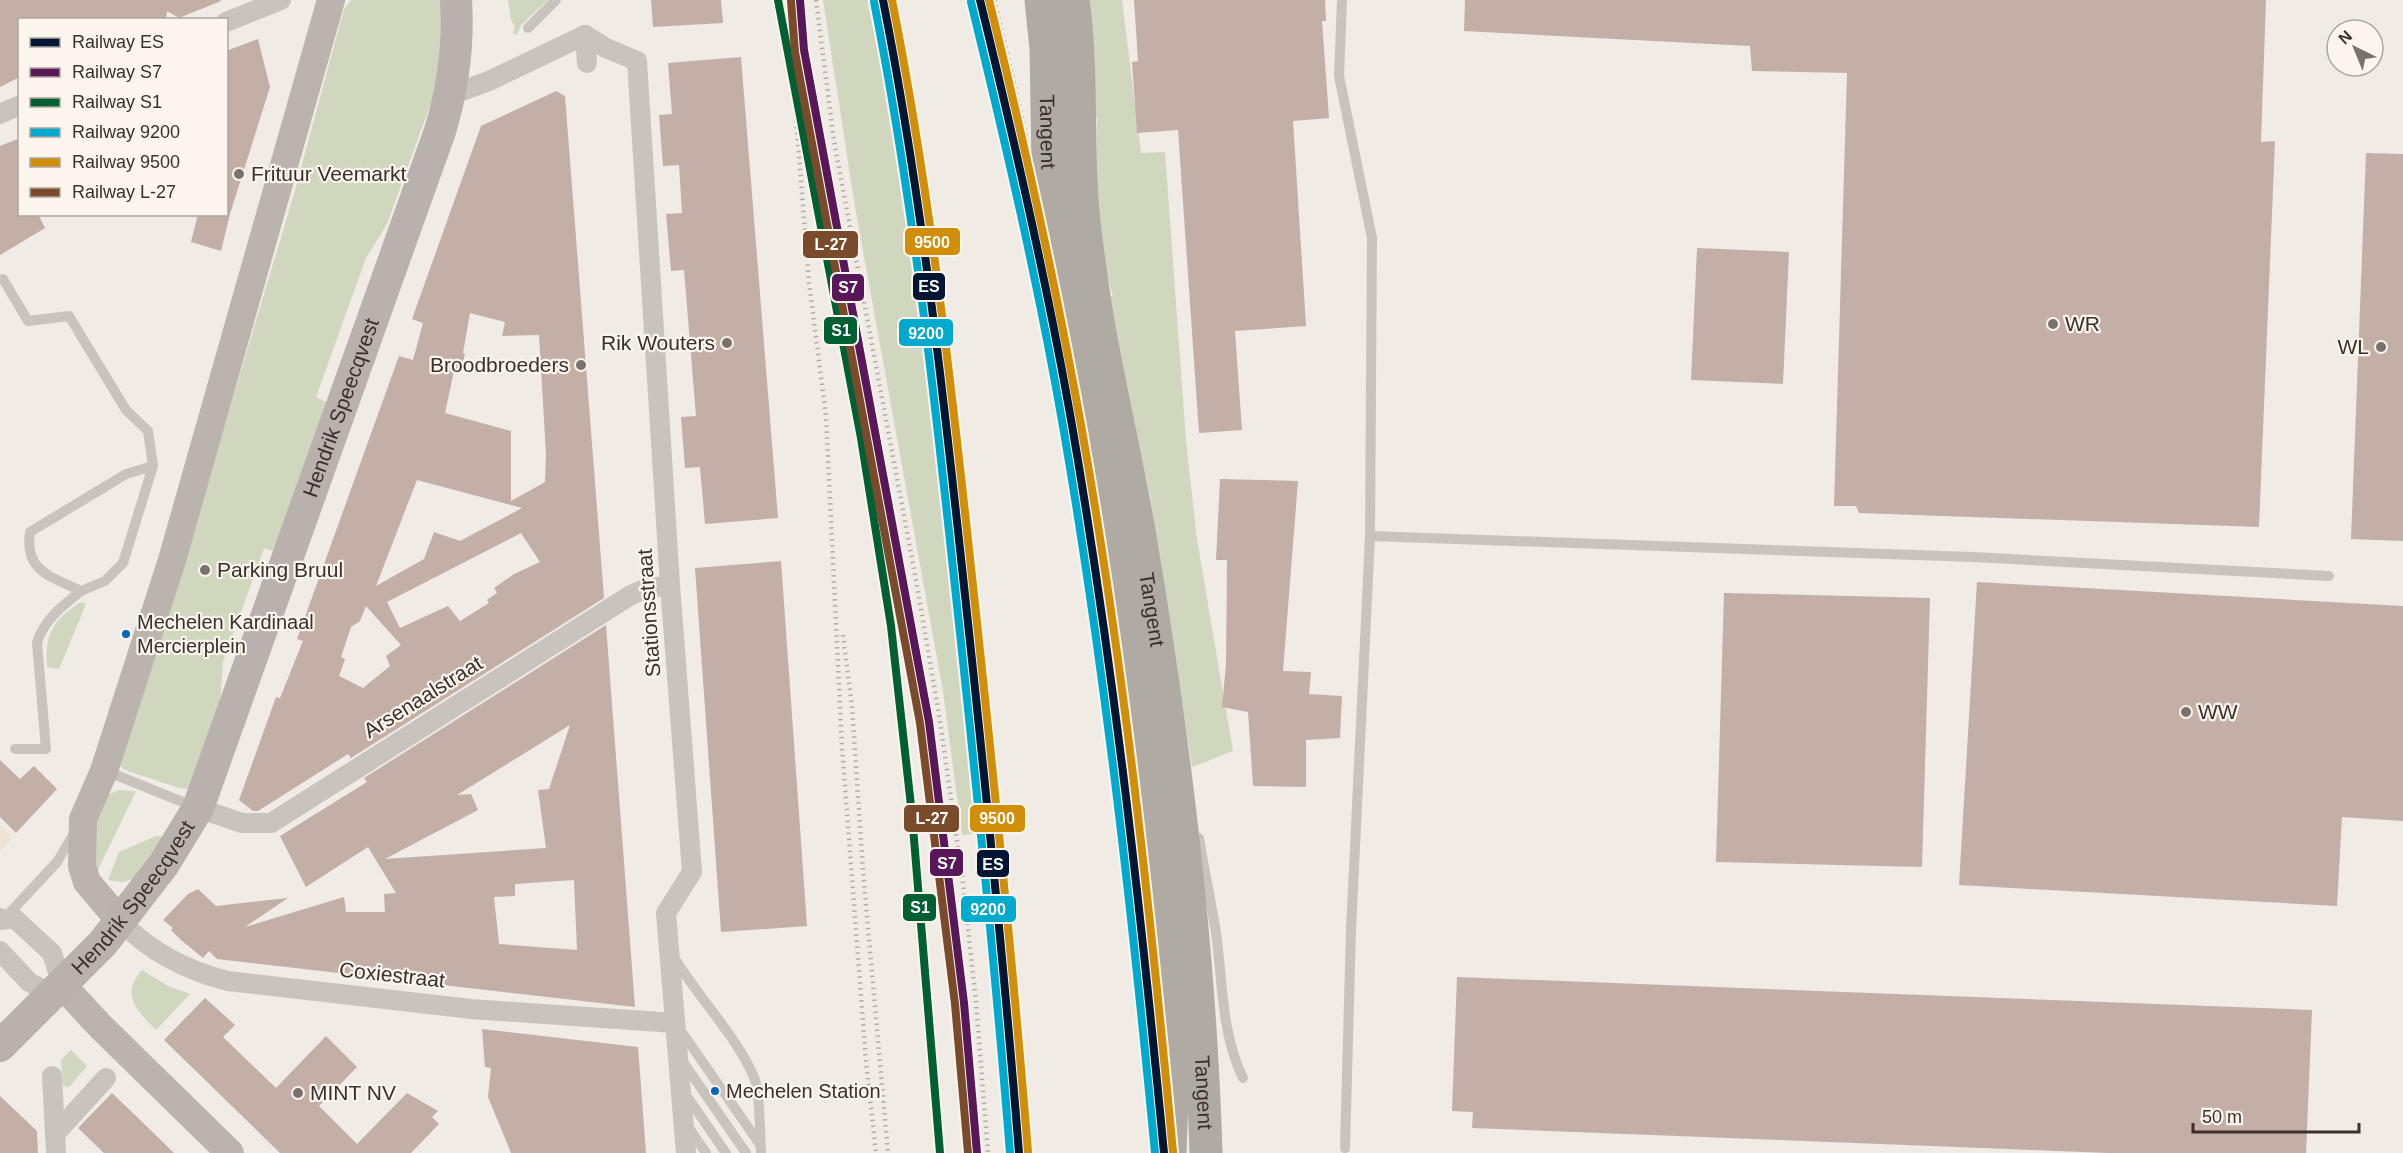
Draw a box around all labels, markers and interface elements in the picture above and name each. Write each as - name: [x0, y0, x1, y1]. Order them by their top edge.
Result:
- legend: [18, 18, 228, 216]
- north arrow: [2325, 18, 2385, 78]
- text: N: [2335, 27, 2355, 48]
- text: Railway ES: [72, 32, 164, 52]
- text: Railway S7: [72, 62, 162, 82]
- text: Railway S1: [72, 92, 162, 112]
- street label: Tangent: [1036, 94, 1060, 170]
- text: Railway 9200: [72, 122, 180, 142]
- text: Railway 9500: [72, 152, 180, 172]
- place label: Frituur Veemarkt: [251, 162, 406, 185]
- marker: Frituur Veemarkt: [232, 167, 246, 181]
- text: Railway L-27: [72, 182, 176, 202]
- line badge: 9500: [904, 227, 961, 256]
- line badge: L-27: [802, 230, 859, 259]
- text: 9500: [914, 234, 950, 251]
- text: L-27: [815, 236, 848, 253]
- line badge: ES: [912, 272, 946, 301]
- line badge: S7: [831, 273, 865, 302]
- text: ES: [918, 278, 940, 295]
- text: S7: [838, 279, 858, 296]
- place label: WR: [2065, 312, 2100, 335]
- street label: Hendrik Speecqvest: [298, 315, 383, 500]
- line badge: S1: [823, 316, 858, 345]
- marker: WR: [2046, 317, 2060, 331]
- line badge: 9200: [898, 318, 954, 347]
- text: S1: [831, 322, 851, 339]
- text: 9200: [908, 325, 944, 342]
- place label: Rik Wouters: [601, 331, 715, 354]
- place label: WL: [2338, 335, 2369, 358]
- marker: Rik Wouters: [720, 336, 734, 350]
- marker: WL: [2374, 340, 2388, 354]
- place label: Broodbroeders: [430, 353, 569, 376]
- marker: Broodbroeders: [574, 358, 588, 372]
- street label: Stationsstraat: [633, 548, 664, 678]
- place label: Parking Bruul: [217, 558, 343, 581]
- marker: Parking Bruul: [198, 563, 212, 577]
- street label: Tangent: [1135, 571, 1169, 648]
- place label: Mechelen Kardinaal Mercierplein: [137, 611, 314, 657]
- marker: Mechelen Kardinaal Mercierplein: [120, 628, 132, 640]
- street label: Arsenaalstraat: [359, 651, 486, 742]
- place label: WW: [2198, 700, 2238, 723]
- marker: WW: [2179, 705, 2193, 719]
- line badge: L-27: [903, 804, 960, 833]
- line badge: 9500: [969, 804, 1026, 833]
- text: L-27: [916, 810, 949, 827]
- text: 9500: [979, 810, 1015, 827]
- street label: Hendrik Speecqvest: [66, 816, 199, 979]
- line badge: S7: [929, 848, 964, 877]
- line badge: ES: [976, 849, 1010, 878]
- text: S7: [937, 855, 957, 872]
- text: ES: [982, 856, 1004, 873]
- line badge: S1: [902, 893, 937, 922]
- line badge: 9200: [960, 895, 1017, 923]
- text: S1: [910, 899, 930, 916]
- text: 9200: [970, 901, 1006, 918]
- street label: Coxiestraat: [338, 958, 446, 992]
- street label: Tangent: [1191, 1055, 1217, 1131]
- place label: Mechelen Station: [726, 1080, 881, 1102]
- place label: MINT NV: [310, 1081, 396, 1104]
- marker: Mechelen Station: [709, 1085, 721, 1097]
- marker: MINT NV: [291, 1086, 305, 1100]
- scale bar: [2193, 1096, 2360, 1134]
- text: 50 m: [2202, 1107, 2242, 1127]

